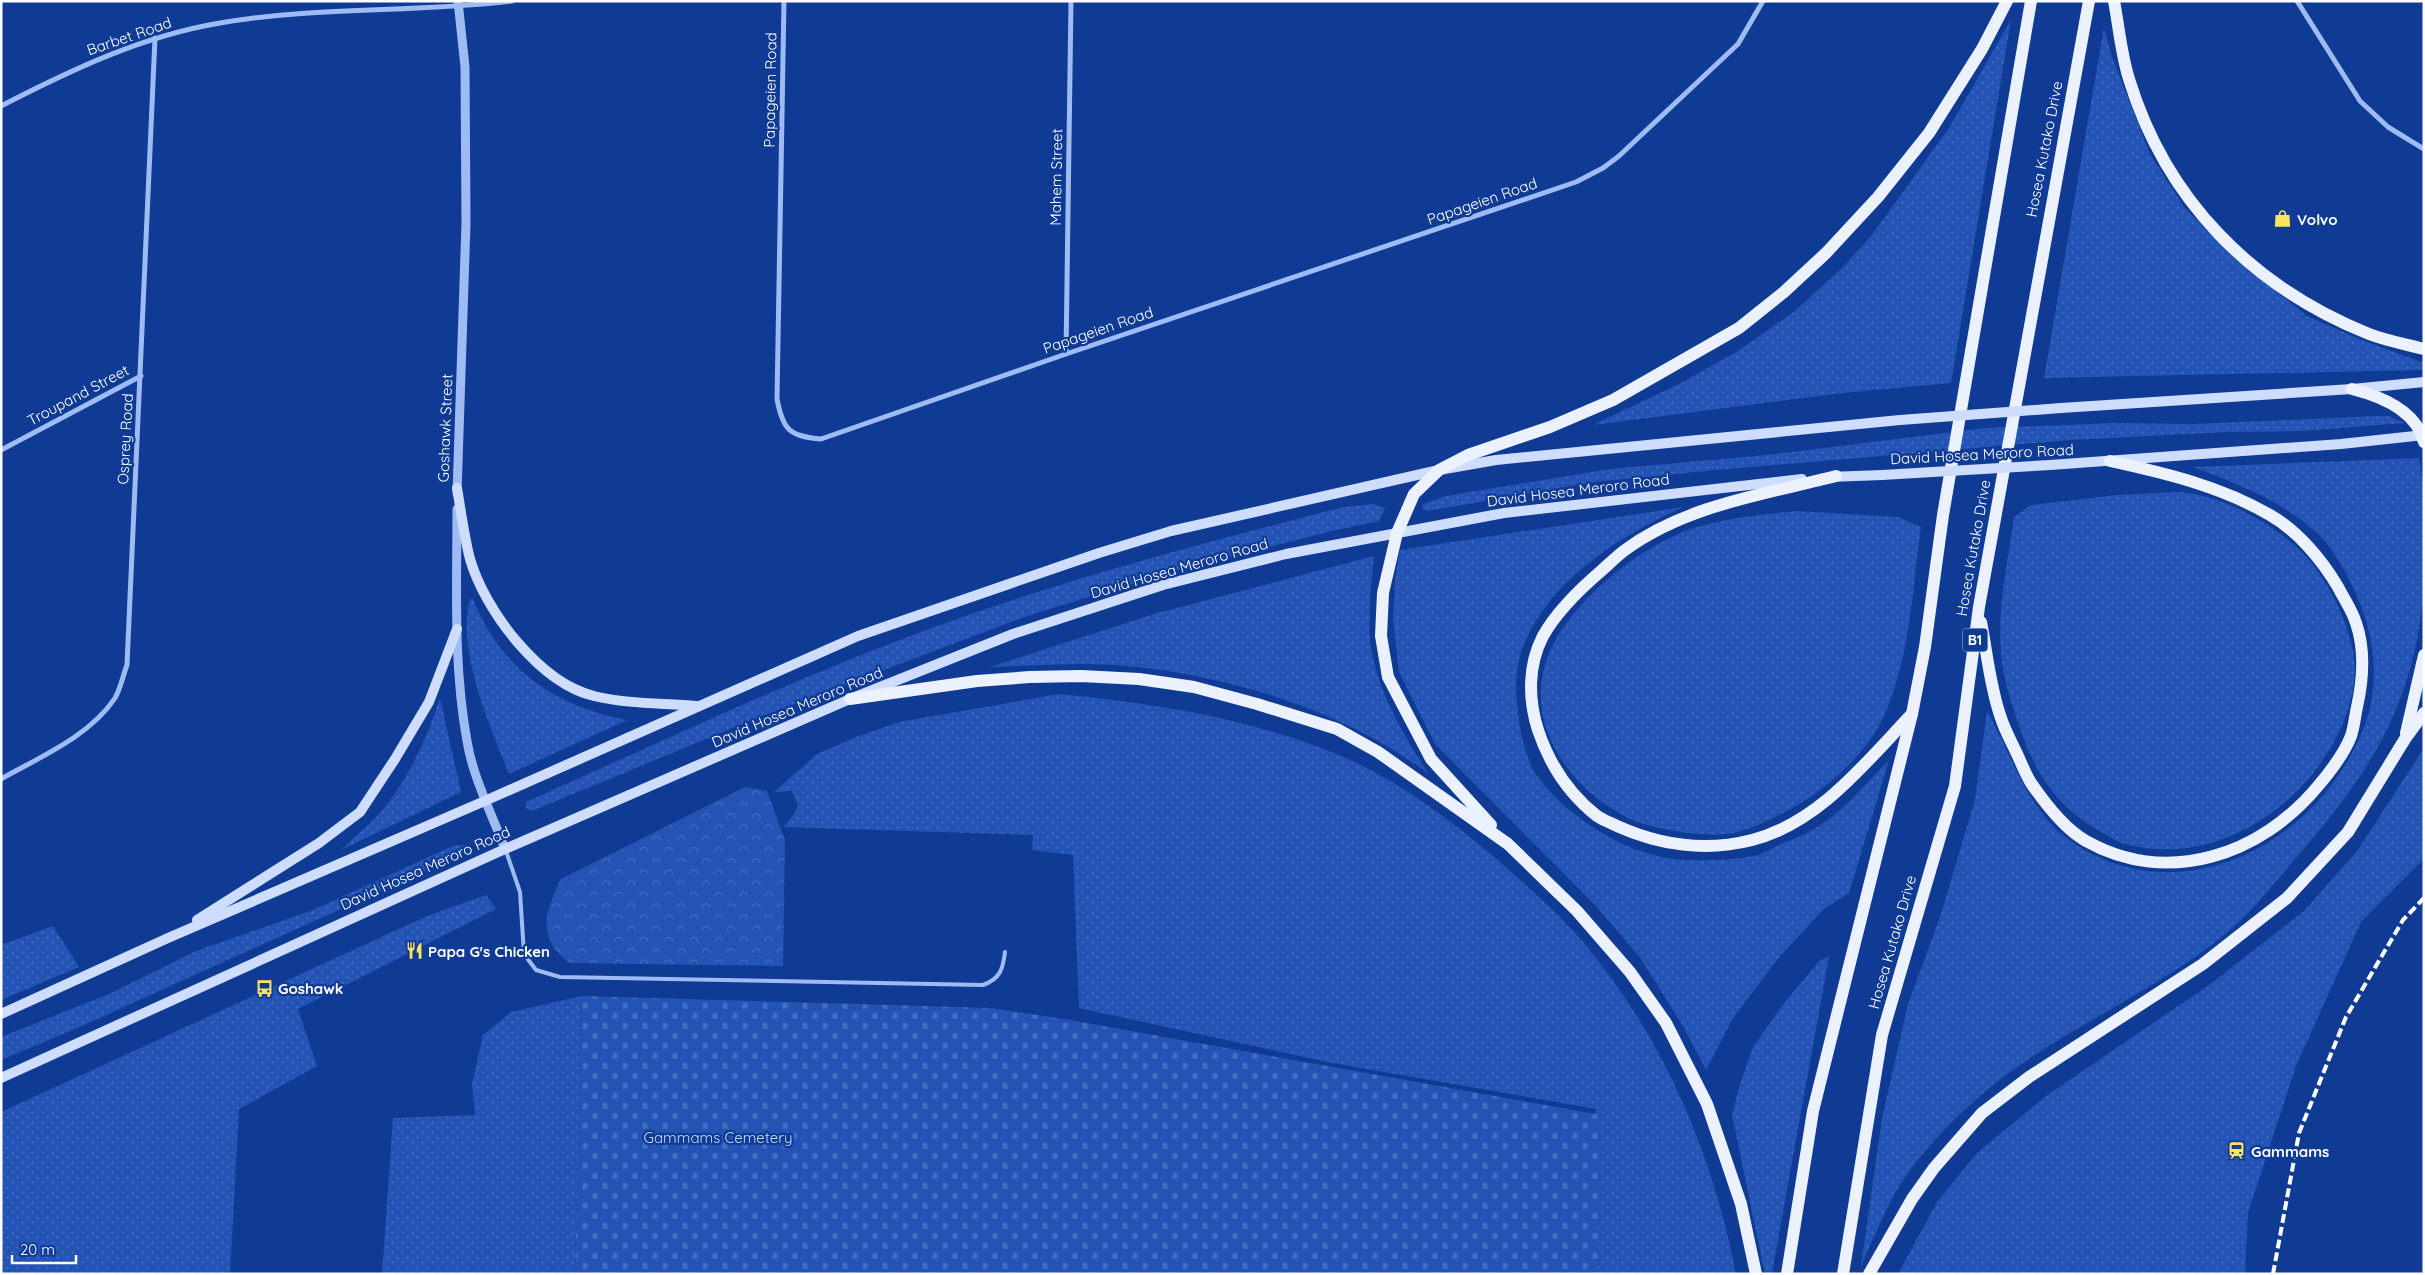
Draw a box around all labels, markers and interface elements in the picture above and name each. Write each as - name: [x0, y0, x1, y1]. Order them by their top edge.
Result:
- street label: Barbet Road: [84, 13, 174, 59]
- street label: Papageien Road: [759, 32, 781, 148]
- street label: Hosea Kutako Drive: [2021, 79, 2067, 219]
- street label: Mahem Street: [1046, 128, 1066, 226]
- street label: Papageien Road: [1424, 173, 1540, 229]
- shop icon: Volvo: [2273, 209, 2293, 229]
- place label: Volvo: [2297, 210, 2338, 229]
- street label: Papageien Road: [1040, 302, 1156, 358]
- street label: Troupand Street: [24, 360, 132, 430]
- street label: Goshawk Street: [434, 373, 456, 483]
- street label: Osprey Road: [113, 393, 137, 485]
- street label: David Hosea Meroro Road: [1890, 440, 2074, 468]
- street label: David Hosea Meroro Road: [1486, 469, 1670, 511]
- street label: Hosea Kutako Drive: [1952, 478, 1994, 618]
- street label: David Hosea Meroro Road: [1088, 534, 1270, 602]
- road number: B1: [1962, 628, 1988, 652]
- street label: David Hosea Meroro Road: [709, 662, 885, 752]
- street label: David Hosea Meroro Road: [337, 822, 513, 914]
- street label: Hosea Kutako Drive: [1864, 873, 1920, 1011]
- restaurant icon: Papa G's Chicken: [404, 941, 424, 961]
- place label: Papa G's Chicken: [428, 942, 550, 961]
- bus stop icon: Goshawk: [254, 978, 274, 998]
- place label: Goshawk: [278, 979, 343, 998]
- park label: Gammams Cemetery: [643, 1128, 793, 1147]
- station icon: Gammams: [2227, 1141, 2247, 1161]
- place label: Gammams: [2251, 1142, 2329, 1161]
- scale bar: [12, 1232, 76, 1264]
- text: 20 m: [20, 1240, 55, 1259]

